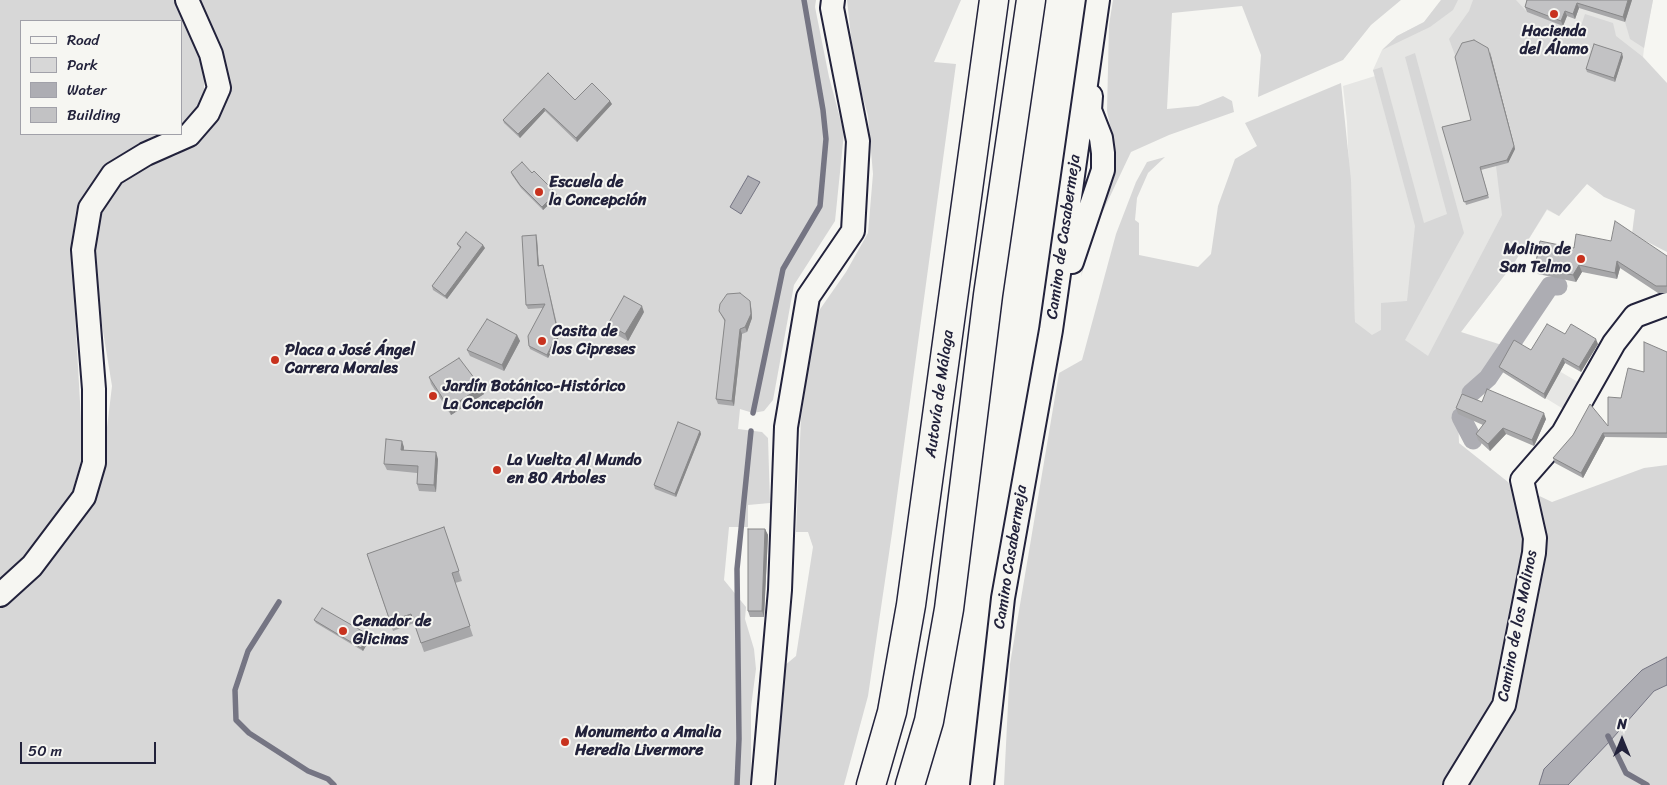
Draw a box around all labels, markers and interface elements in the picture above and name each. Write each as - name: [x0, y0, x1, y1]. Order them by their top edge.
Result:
- marker: Hacienda del Álamo: [1548, 8, 1560, 20]
- legend: [20, 20, 182, 135]
- place label: Hacienda del Álamo: [1520, 22, 1588, 60]
- text: Road: [67, 27, 99, 53]
- text: Park: [67, 52, 98, 78]
- text: Water: [67, 77, 107, 103]
- text: Building: [67, 102, 121, 128]
- street label: Camino de Casabermeja: [1043, 153, 1085, 321]
- place label: Escuela de la Concepción: [549, 173, 646, 211]
- marker: Escuela de la Concepción: [533, 186, 545, 198]
- place label: Molino de San Telmo: [1499, 240, 1571, 278]
- marker: Molino de San Telmo: [1575, 253, 1587, 265]
- place label: Casita de los Cipreses: [552, 322, 635, 360]
- street label: Autovía de Málaga: [922, 329, 958, 459]
- marker: Casita de los Cipreses: [536, 335, 548, 347]
- place label: Placa a José Ángel Carrera Morales: [285, 341, 415, 379]
- marker: Placa a José Ángel Carrera Morales: [269, 354, 281, 366]
- place label: Jardín Botánico-Histórico La Concepción: [443, 377, 626, 415]
- marker: Jardín Botánico-Histórico La Concepción: [427, 390, 439, 402]
- place label: La Vuelta Al Mundo en 80 Arboles: [507, 451, 642, 489]
- marker: La Vuelta Al Mundo en 80 Arboles: [491, 464, 503, 476]
- street label: Camino Casabermeja: [990, 484, 1032, 630]
- street label: Camino de los Molinos: [1494, 549, 1542, 703]
- place label: Cenador de Glicinas: [353, 612, 432, 650]
- marker: Cenador de Glicinas: [337, 625, 349, 637]
- text: N: [1617, 712, 1627, 737]
- north arrow: [1597, 715, 1647, 765]
- place label: Monumento a Amalia Heredia Livermore: [575, 723, 721, 761]
- scale bar: [22, 732, 159, 764]
- marker: Monumento a Amalia Heredia Livermore: [559, 736, 571, 748]
- text: 50 m: [28, 738, 62, 764]

